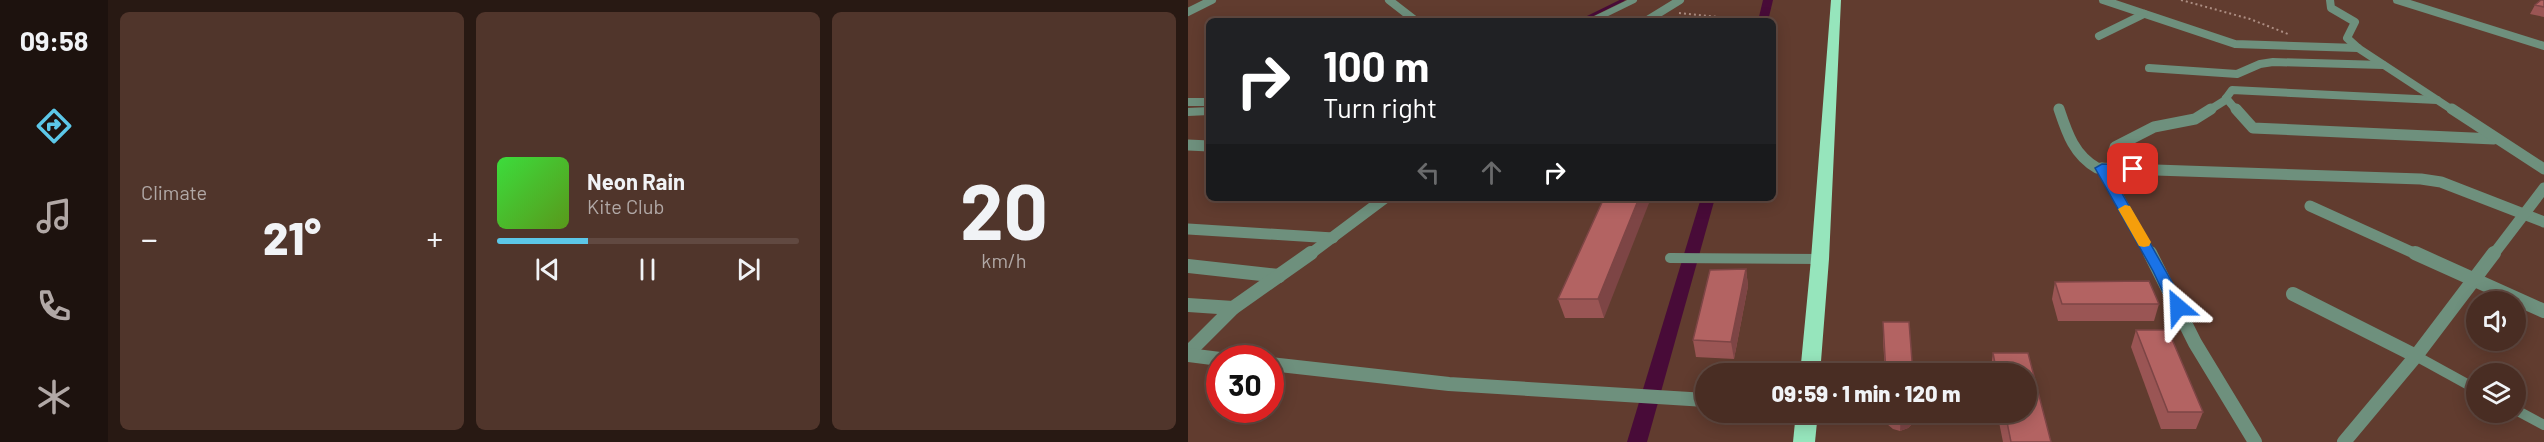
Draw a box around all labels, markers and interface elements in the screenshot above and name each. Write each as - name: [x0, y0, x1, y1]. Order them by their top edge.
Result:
- text: 09:58: [20, 24, 88, 56]
- text: 100 m: [1323, 40, 1429, 90]
- icon: right: [1224, 42, 1302, 120]
- text: Turn right: [1323, 91, 1437, 123]
- icon: directions: [33, 105, 75, 147]
- pin: [2107, 143, 2158, 194]
- icon: arrive: [2116, 152, 2149, 185]
- icon: left: [1412, 156, 1445, 189]
- icon: ahead: [1475, 156, 1508, 189]
- icon: right: [1538, 156, 1571, 189]
- text: 20: [960, 162, 1048, 256]
- text: Neon Rain: [587, 168, 685, 194]
- text: Climate: [141, 180, 207, 204]
- text: Kite Club: [587, 194, 664, 218]
- icon: music: [33, 195, 75, 237]
- text: 21°: [263, 210, 321, 264]
- text: −: [141, 218, 158, 258]
- text: +: [426, 218, 443, 258]
- text: km/h: [981, 248, 1027, 272]
- icon: previous: [531, 253, 564, 286]
- icon: pause: [631, 253, 664, 286]
- icon: next: [732, 253, 765, 286]
- position arrow: [2146, 275, 2210, 339]
- icon: phone: [33, 285, 75, 327]
- map controls: [2466, 291, 2526, 423]
- button: sound: [2466, 291, 2526, 351]
- speed limit sign: 30: [1206, 345, 1284, 423]
- button: layers: [2466, 363, 2526, 423]
- icon: climate: [33, 376, 75, 418]
- text: 09:59 · 1 min · 120 m: [1772, 380, 1960, 406]

